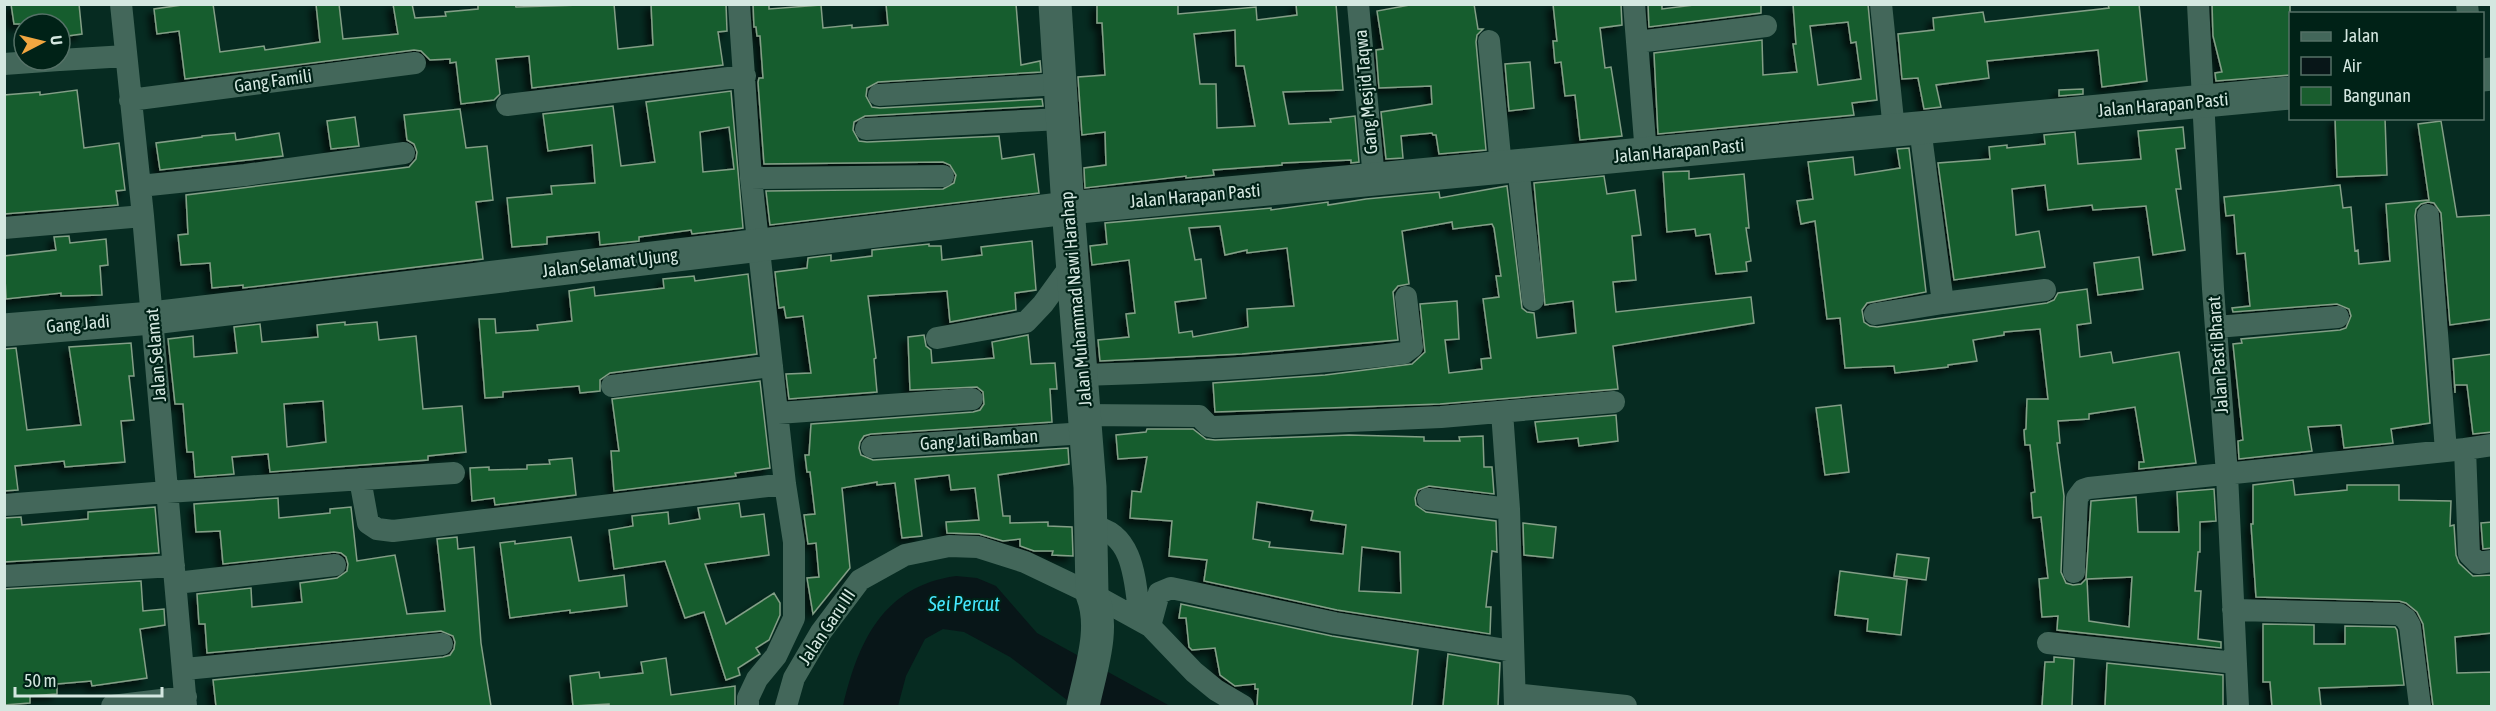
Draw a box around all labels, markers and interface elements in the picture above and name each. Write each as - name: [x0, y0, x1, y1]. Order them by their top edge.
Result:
- north arrow: [12, 12, 72, 72]
- legend: [2289, 12, 2484, 120]
- text: Jalan: [2343, 25, 2379, 46]
- street label: Gang Mesjid Taqwa: [1350, 29, 1381, 155]
- text: U: [47, 34, 66, 46]
- text: Air: [2343, 55, 2362, 76]
- street label: Gang Famili: [233, 65, 313, 96]
- text: Bangunan: [2343, 85, 2411, 106]
- street label: Jalan Harapan Pasti: [2097, 88, 2229, 121]
- street label: Jalan Harapan Pasti: [1613, 134, 1745, 167]
- street label: Jalan Harapan Pasti: [1129, 179, 1261, 212]
- street label: Jalan Muhammad Nawi Harahap: [1056, 191, 1095, 407]
- street label: Jalan Selamat Ujung: [541, 244, 679, 281]
- street label: Jalan Pasti Bharat: [2203, 296, 2232, 414]
- street label: Jalan Selamat: [141, 307, 170, 403]
- street label: Gang Jadi: [45, 310, 111, 337]
- street label: Gang Jati Bamban: [919, 425, 1039, 454]
- street label: Jalan Garu III: [794, 585, 860, 668]
- water label: Sei Percut: [927, 592, 1000, 615]
- scale bar: [15, 660, 162, 698]
- text: 50 m: [24, 670, 56, 691]

